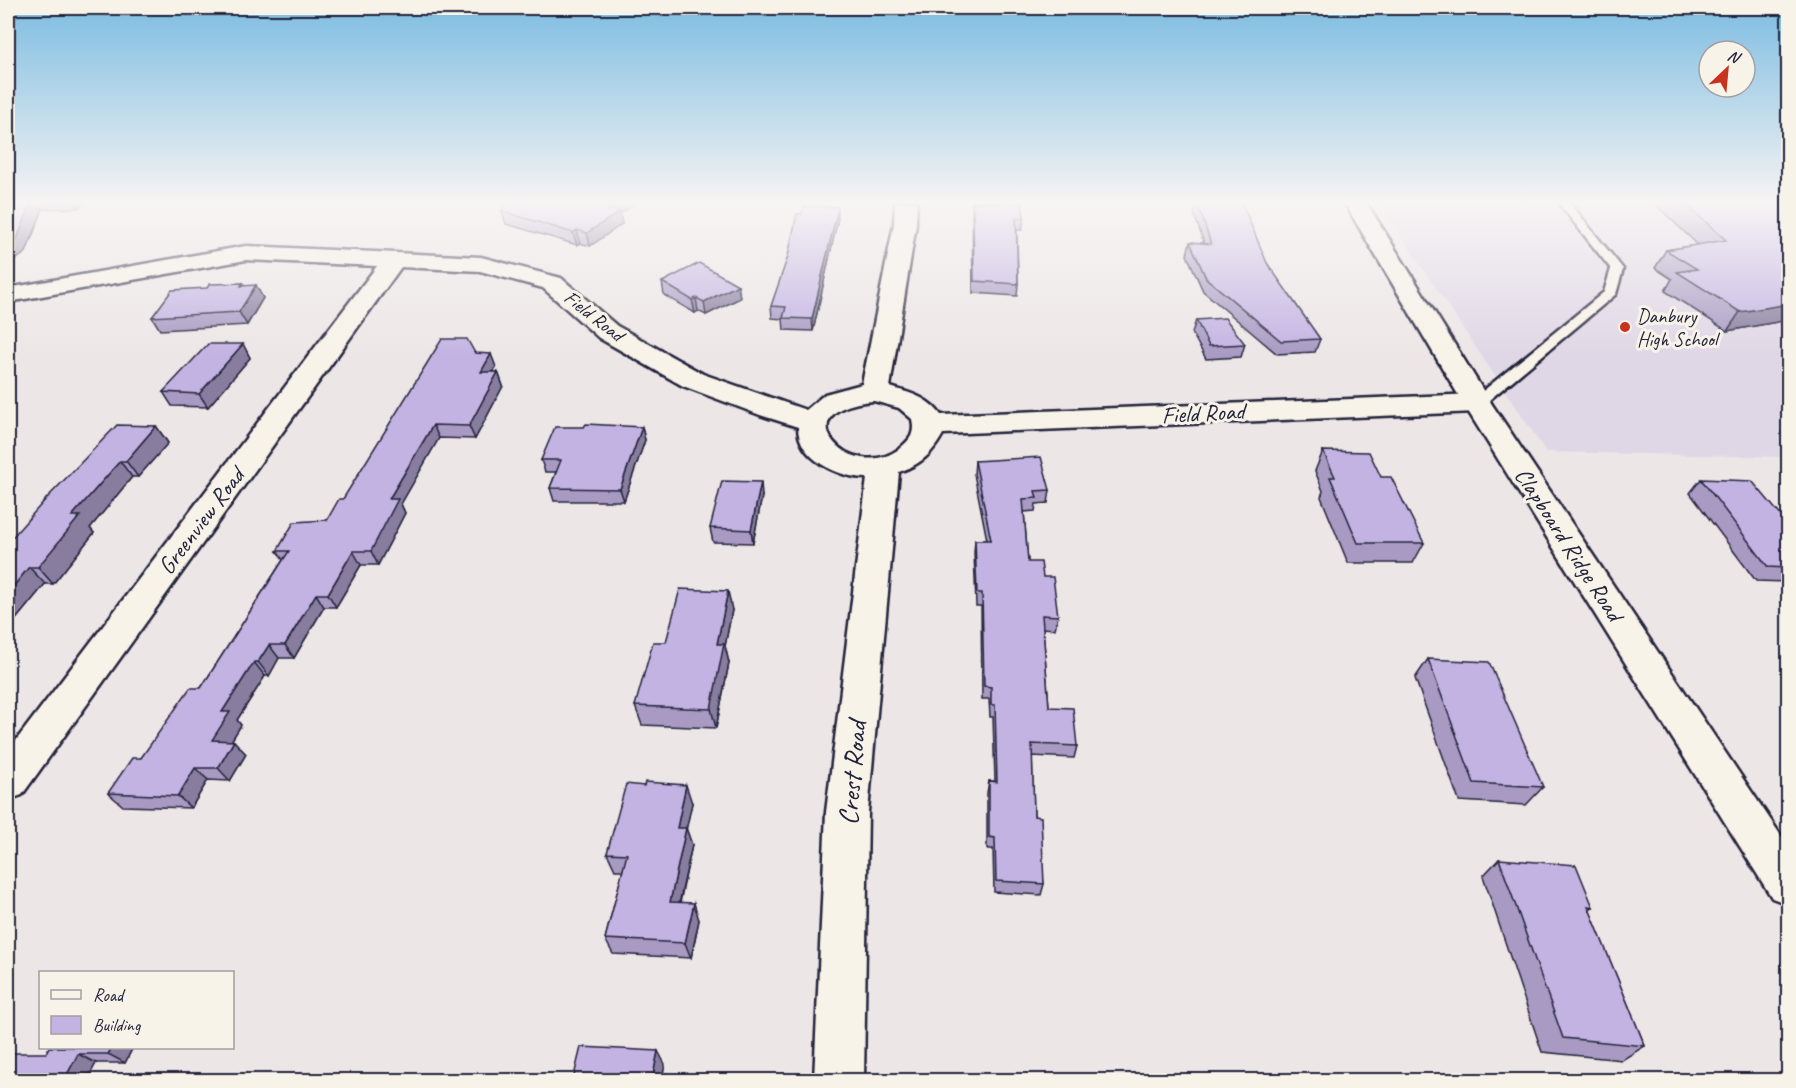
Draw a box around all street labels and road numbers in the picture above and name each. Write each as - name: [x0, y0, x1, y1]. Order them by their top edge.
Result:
- street label: Field Road: [559, 285, 631, 349]
- street label: Field Road: [1161, 396, 1249, 430]
- street label: Greenview Road: [151, 459, 253, 580]
- street label: Clapboard Ridge Road: [1508, 462, 1632, 629]
- street label: Crest Road: [830, 716, 874, 826]

